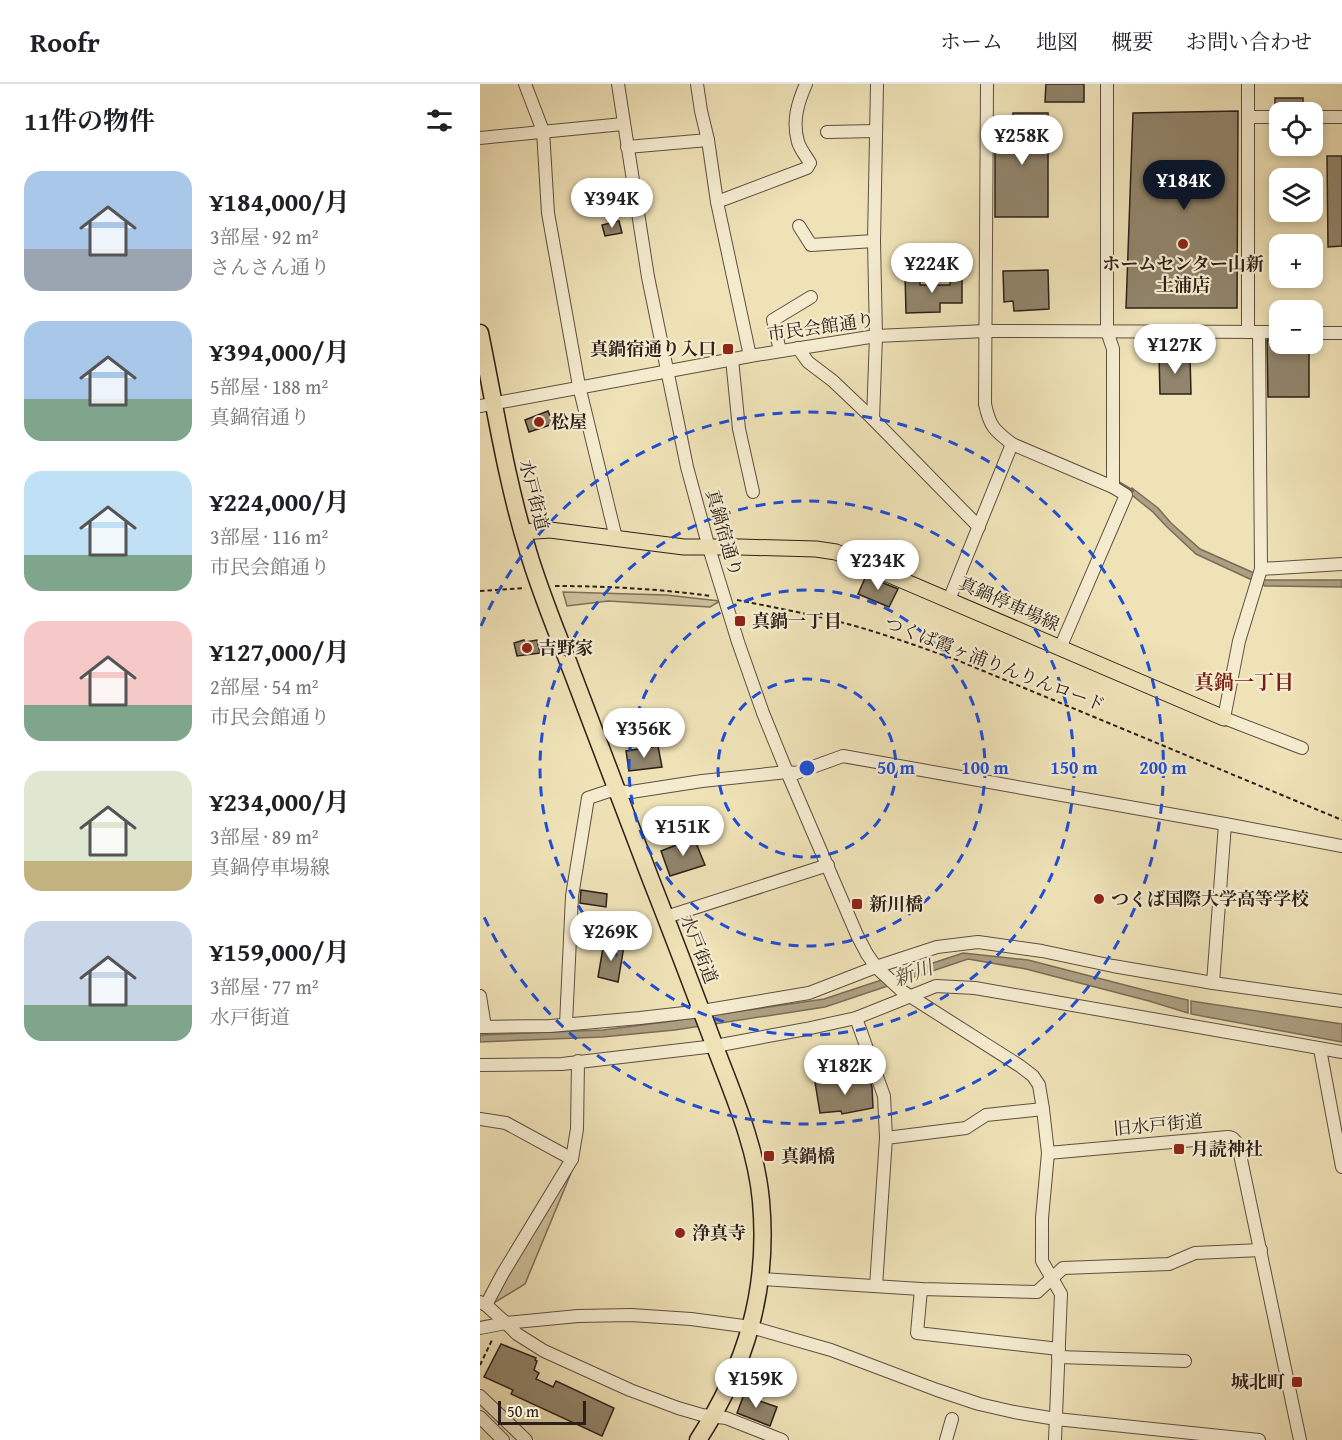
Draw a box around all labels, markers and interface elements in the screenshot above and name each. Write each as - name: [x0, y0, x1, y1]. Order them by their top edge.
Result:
- text: Roofr: [30, 21, 100, 62]
- text: ホーム: [940, 26, 1003, 57]
- text: 地図: [1036, 26, 1078, 57]
- text: 概要: [1111, 26, 1153, 57]
- text: お問い合わせ: [1186, 26, 1312, 57]
- text: 11件の物件: [24, 101, 155, 140]
- map controls: [1269, 102, 1323, 354]
- button: locate: [1269, 102, 1323, 156]
- icon: filters: [423, 104, 456, 137]
- pin: ¥258K: [980, 115, 1064, 166]
- text: ¥258K: [995, 120, 1049, 149]
- pin: ¥184K: [1142, 160, 1226, 211]
- text: ¥184K: [1157, 165, 1211, 194]
- button: layers: [1269, 168, 1323, 222]
- pin: ¥394K: [570, 178, 654, 229]
- text: ¥184,000/月: [210, 182, 350, 221]
- text: ¥394K: [585, 183, 639, 212]
- icon: home: [72, 195, 144, 267]
- text: 3部屋 · 92 m²: [210, 222, 319, 251]
- button: +: [1269, 234, 1323, 288]
- marker: ホームセンター山新 土浦店: [1176, 237, 1190, 251]
- pin: ¥224K: [890, 243, 974, 294]
- text: ¥224K: [905, 248, 959, 277]
- place label: ホームセンター山新 土浦店: [1102, 250, 1264, 298]
- text: さんさん通り: [210, 252, 330, 281]
- button: −: [1269, 300, 1323, 354]
- street label: 市民会館通り: [766, 306, 876, 347]
- pin: ¥127K: [1133, 324, 1217, 375]
- text: ¥127K: [1148, 329, 1202, 358]
- text: ¥394,000/月: [210, 332, 350, 371]
- place label: 真鍋宿通り入口: [590, 335, 716, 362]
- marker: 真鍋宿通り入口: [721, 342, 735, 356]
- icon: home: [72, 345, 144, 417]
- text: 5部屋 · 188 m²: [210, 372, 328, 401]
- text: 真鍋宿通り: [210, 402, 310, 431]
- place label: 松屋: [551, 408, 587, 435]
- marker: 松屋: [532, 415, 546, 429]
- street label: 水戸街道: [513, 457, 556, 533]
- text: ¥224,000/月: [210, 482, 350, 521]
- street label: 真鍋宿通り: [699, 486, 750, 580]
- icon: home: [72, 495, 144, 567]
- text: 3部屋 · 116 m²: [210, 522, 328, 551]
- pin: ¥234K: [836, 540, 920, 591]
- text: ¥234K: [851, 545, 905, 574]
- text: 市民会館通り: [210, 552, 330, 581]
- street label: 真鍋停車場線: [954, 569, 1064, 638]
- place label: 真鍋一丁目: [752, 607, 842, 634]
- street label: つくば霞ヶ浦りんりんロード: [881, 609, 1109, 718]
- marker: 真鍋一丁目: [733, 614, 747, 628]
- text: ¥127,000/月: [210, 632, 350, 671]
- place label: 吉野家: [539, 634, 593, 661]
- marker: 吉野家: [520, 641, 534, 655]
- icon: home: [72, 645, 144, 717]
- district label: 真鍋一丁目: [1194, 667, 1294, 696]
- text: 2部屋 · 54 m²: [210, 672, 319, 701]
- text: 市民会館通り: [210, 702, 330, 731]
- pin: ¥356K: [602, 708, 686, 759]
- text: ¥356K: [617, 713, 671, 742]
- text: 50 m: [877, 754, 916, 781]
- text: 100 m: [961, 754, 1009, 781]
- text: 150 m: [1050, 754, 1098, 781]
- text: 200 m: [1139, 754, 1187, 781]
- centre of rings: [797, 758, 817, 778]
- text: ¥234,000/月: [210, 782, 350, 821]
- icon: home: [72, 795, 144, 867]
- pin: ¥151K: [641, 806, 725, 857]
- text: ¥151K: [656, 811, 710, 840]
- text: 3部屋 · 89 m²: [210, 822, 319, 851]
- text: 真鍋停車場線: [210, 852, 330, 881]
- place label: つくば国際大学高等学校: [1111, 885, 1309, 912]
- place label: 新川橋: [869, 890, 923, 917]
- marker: つくば国際大学高等学校: [1092, 892, 1106, 906]
- marker: 新川橋: [850, 897, 864, 911]
- street label: 水戸街道: [674, 910, 725, 987]
- pin: ¥269K: [569, 911, 653, 962]
- text: ¥269K: [584, 916, 638, 945]
- text: ¥159,000/月: [210, 932, 350, 971]
- icon: home: [72, 945, 144, 1017]
- water label: 新川: [889, 952, 938, 993]
- text: 3部屋 · 77 m²: [210, 972, 319, 1001]
- text: 水戸街道: [210, 1002, 290, 1031]
- pin: ¥182K: [803, 1045, 887, 1096]
- text: ¥182K: [818, 1050, 872, 1079]
- street label: 旧水戸街道: [1112, 1107, 1204, 1142]
- place label: 月読神社: [1191, 1135, 1263, 1162]
- place label: 真鍋橋: [781, 1142, 835, 1169]
- marker: 月読神社: [1172, 1142, 1186, 1156]
- marker: 真鍋橋: [762, 1149, 776, 1163]
- place label: 浄真寺: [692, 1219, 746, 1246]
- marker: 浄真寺: [673, 1226, 687, 1240]
- pin: ¥159K: [714, 1358, 798, 1409]
- text: ¥159K: [729, 1363, 783, 1392]
- place label: 城北町: [1231, 1368, 1285, 1395]
- marker: 城北町: [1290, 1375, 1304, 1389]
- scale bar: [498, 1398, 586, 1426]
- text: 50 m: [507, 1399, 539, 1423]

